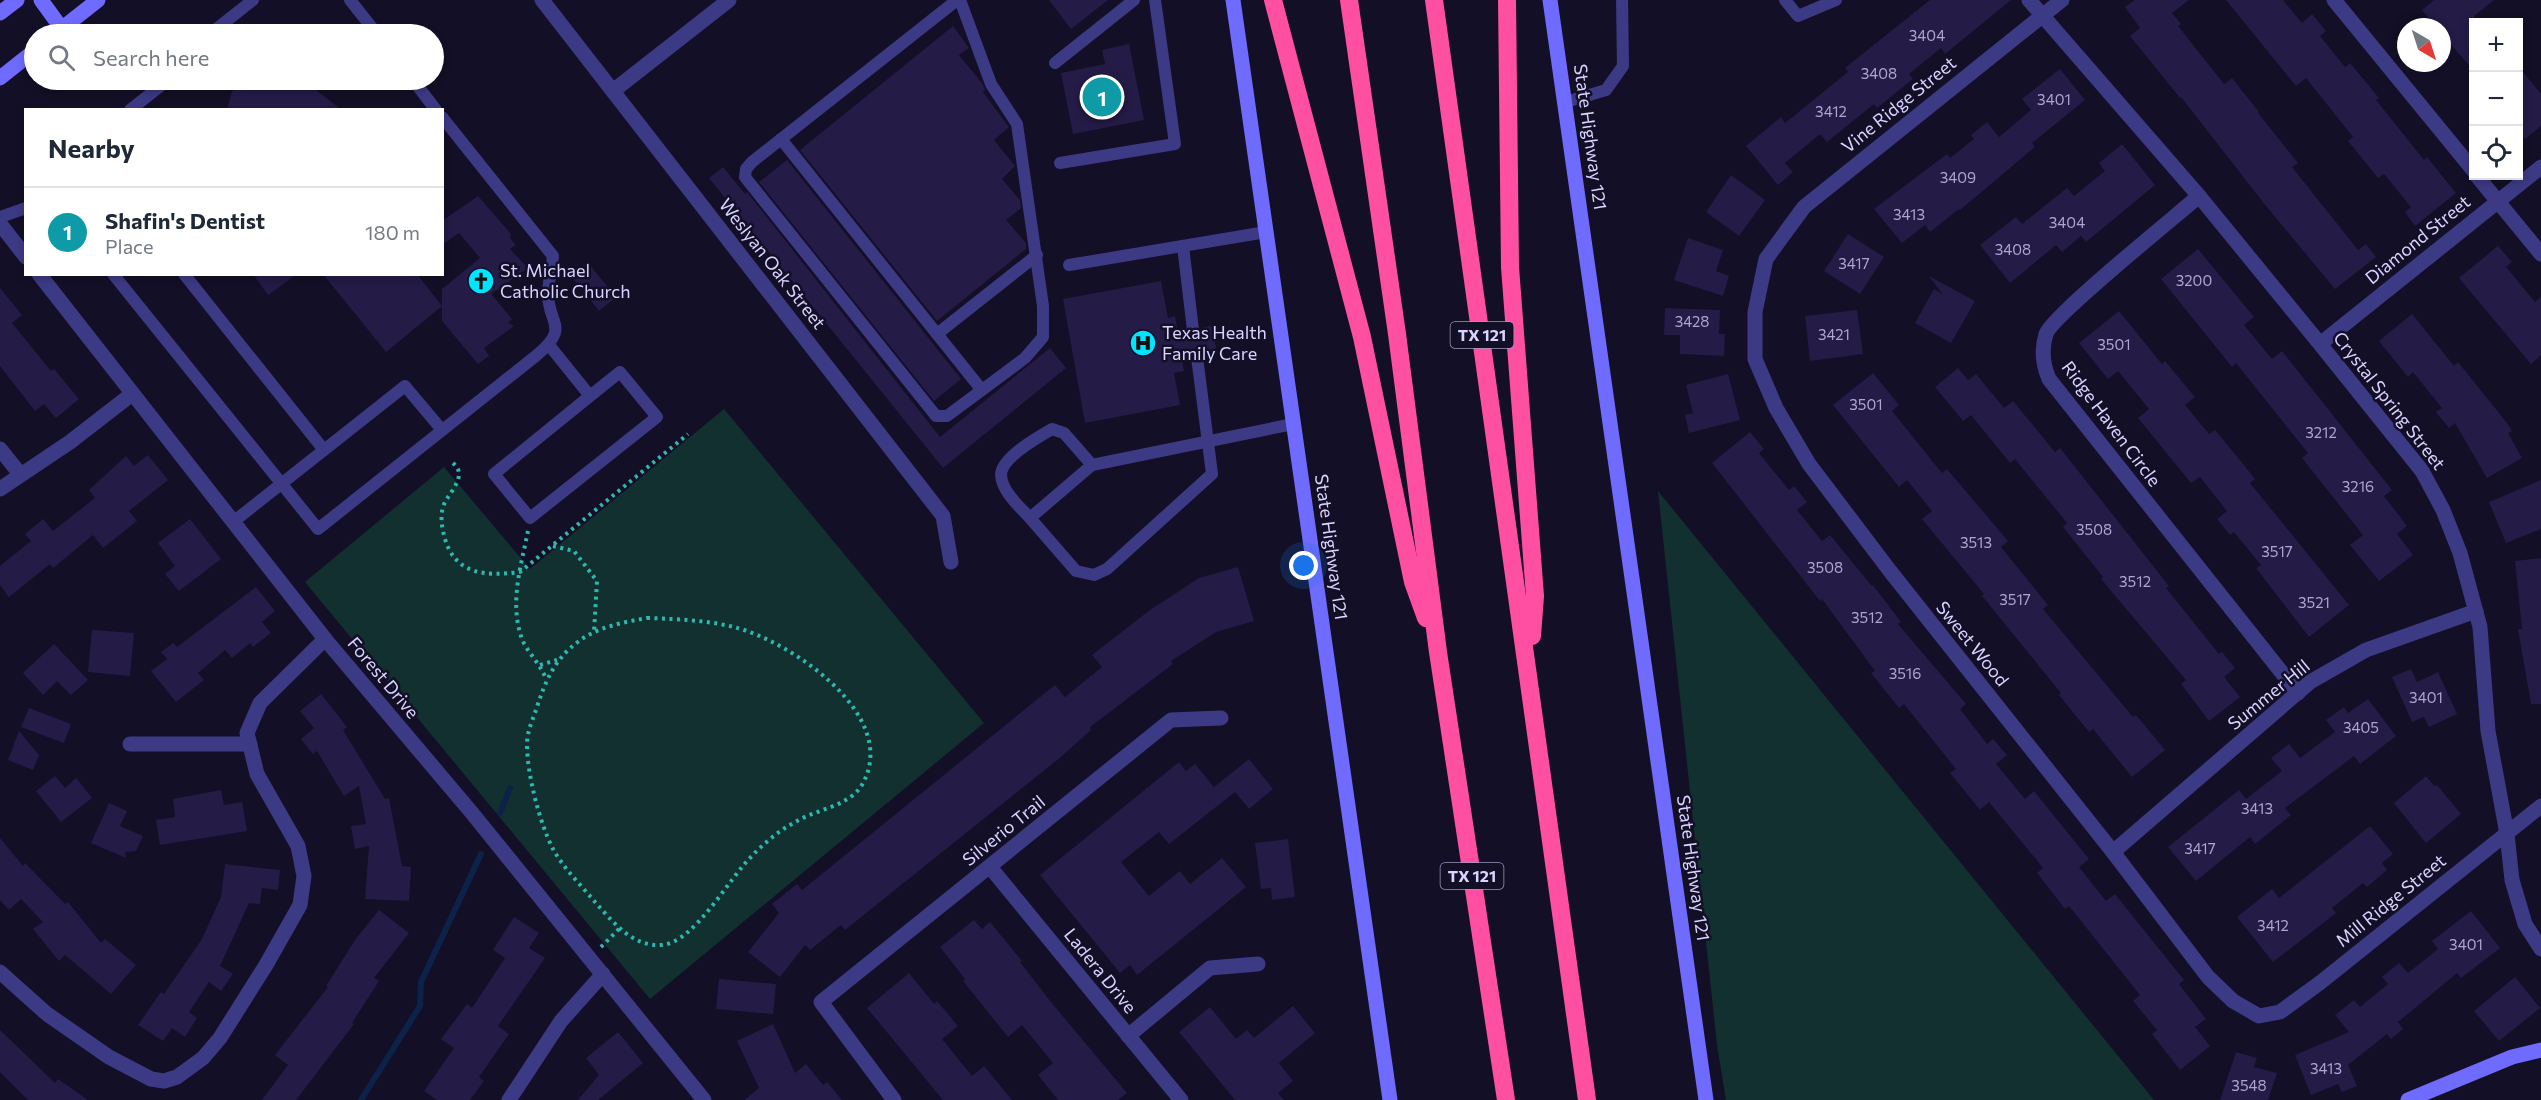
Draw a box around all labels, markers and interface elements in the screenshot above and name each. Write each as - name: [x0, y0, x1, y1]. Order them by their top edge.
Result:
- north arrow: [2397, 18, 2451, 72]
- map controls: [2469, 18, 2523, 180]
- button: +: [2469, 18, 2523, 72]
- search box: [24, 24, 444, 90]
- house number: 3404: [1909, 26, 1945, 44]
- icon: search: [45, 41, 78, 74]
- text: Search here: [93, 44, 209, 71]
- street label: Vine Ridge Street: [1837, 51, 1960, 157]
- street label: State Highway 121: [1570, 63, 1612, 211]
- house number: 3408: [1861, 64, 1897, 82]
- button: −: [2469, 72, 2523, 126]
- pin: 1: [1082, 74, 1122, 120]
- house number: 3401: [2037, 90, 2071, 108]
- house number: 3412: [1815, 102, 1847, 120]
- button: locate: [2469, 126, 2523, 180]
- text: Nearby: [48, 132, 135, 163]
- house number: 3409: [1940, 168, 1976, 186]
- street label: Diamond Street: [2360, 190, 2474, 288]
- street label: Weslyan Oak Street: [715, 194, 831, 333]
- house number: 3413: [1893, 205, 1925, 223]
- text: Shafin's Dentist: [105, 207, 265, 234]
- house number: 3404: [2049, 213, 2085, 231]
- text: 1: [63, 220, 72, 244]
- text: 180 m: [365, 220, 420, 244]
- text: Place: [105, 234, 154, 258]
- house number: 3408: [1995, 240, 2031, 258]
- house number: 3417: [1838, 254, 1870, 272]
- place label: St. Michael Catholic Church: [500, 259, 631, 302]
- church icon: St. Michael Catholic Church: [466, 266, 496, 296]
- house number: 3200: [2176, 271, 2212, 289]
- house number: 3428: [1675, 312, 1709, 330]
- place label: Texas Health Family Care: [1162, 321, 1267, 364]
- road number: TX 121: [1450, 322, 1514, 348]
- house number: 3421: [1818, 325, 1850, 343]
- street label: Crystal Spring Street: [2329, 327, 2451, 474]
- hospital icon: Texas Health Family Care: [1128, 328, 1158, 358]
- house number: 3501: [2097, 335, 2131, 353]
- street label: Ridge Haven Circle: [2057, 356, 2166, 490]
- house number: 3501: [1849, 395, 1883, 413]
- house number: 3212: [2305, 423, 2337, 441]
- street label: State Highway 121: [1311, 473, 1353, 621]
- house number: 3216: [2342, 477, 2374, 495]
- house number: 3508: [2076, 520, 2112, 538]
- house number: 3513: [1960, 533, 1992, 551]
- house number: 3517: [2261, 542, 2293, 560]
- your location: [1289, 551, 1318, 580]
- house number: 3508: [1807, 558, 1843, 576]
- house number: 3512: [2119, 572, 2151, 590]
- house number: 3517: [1999, 590, 2031, 608]
- house number: 3521: [2298, 593, 2330, 611]
- street label: Sweet Wood: [1932, 596, 2014, 690]
- house number: 3512: [1851, 608, 1883, 626]
- street label: Forest Drive: [343, 632, 424, 723]
- street label: Summer Hill: [2223, 654, 2314, 734]
- house number: 3516: [1889, 664, 1921, 682]
- house number: 3401: [2409, 688, 2443, 706]
- house number: 3405: [2343, 718, 2379, 736]
- street label: Silverio Trail: [958, 790, 1049, 870]
- street label: State Highway 121: [1673, 794, 1715, 942]
- house number: 3413: [2241, 799, 2273, 817]
- house number: 3417: [2184, 839, 2216, 857]
- street label: Mill Ridge Street: [2331, 849, 2450, 951]
- road number: TX 121: [1440, 863, 1504, 889]
- house number: 3412: [2257, 916, 2289, 934]
- street label: Ladera Drive: [1060, 923, 1142, 1017]
- house number: 3401: [2449, 935, 2483, 953]
- house number: 3413: [2310, 1059, 2342, 1077]
- house number: 3548: [2231, 1076, 2267, 1094]

